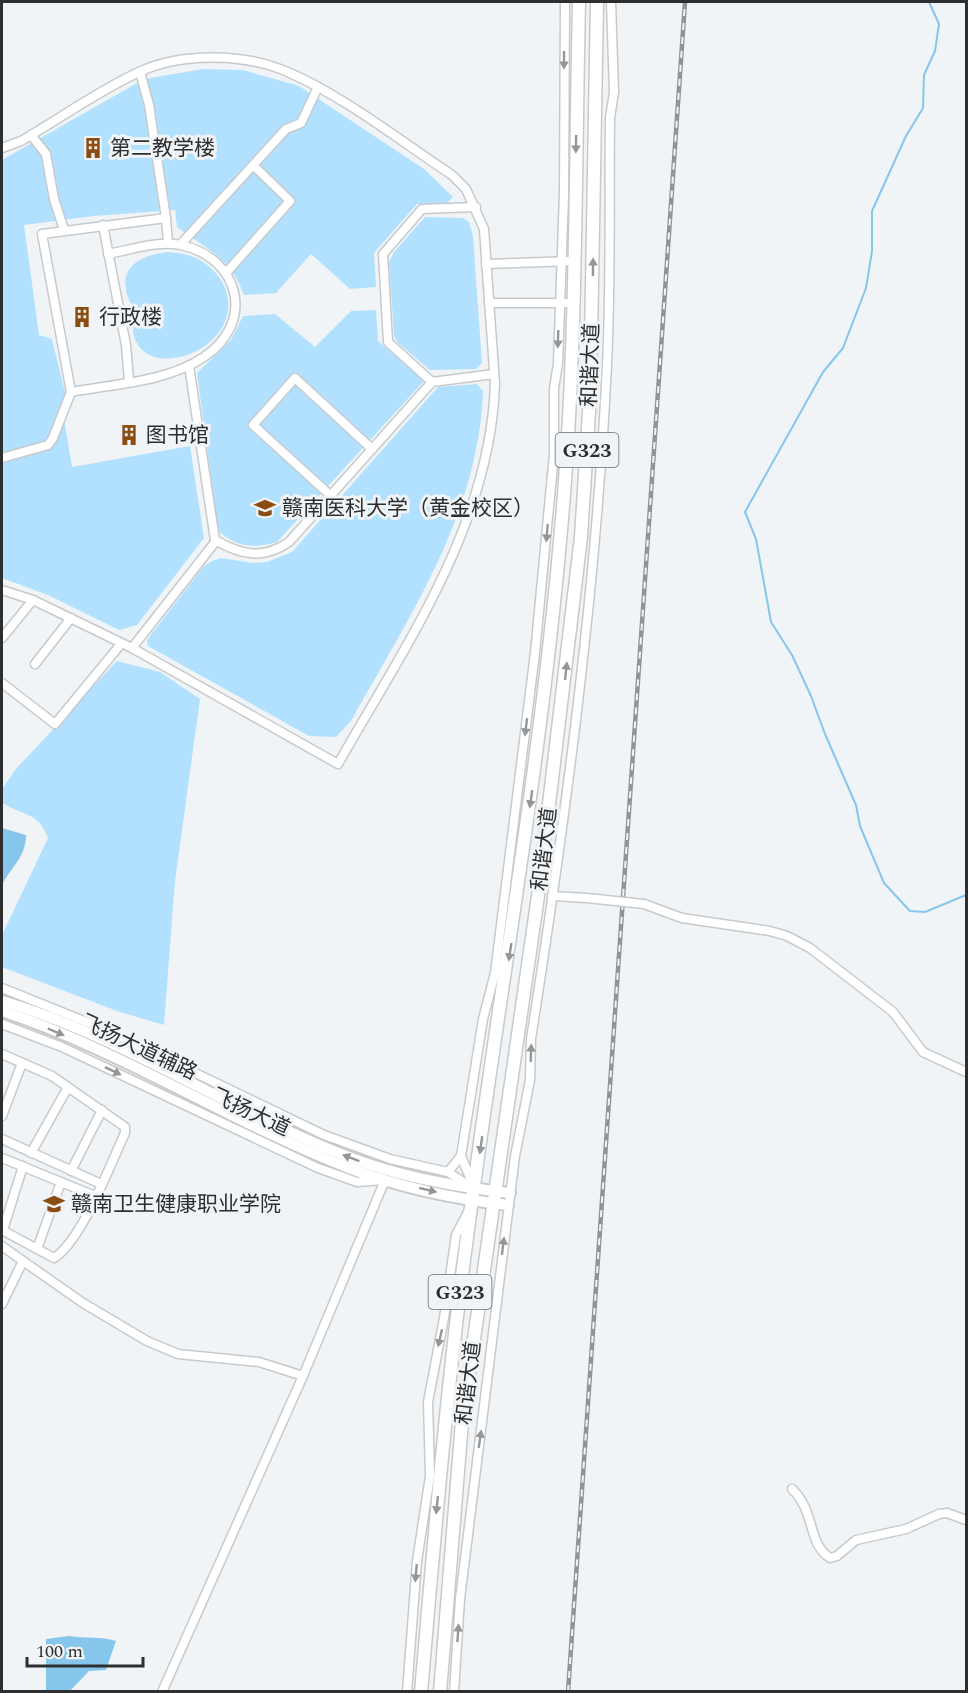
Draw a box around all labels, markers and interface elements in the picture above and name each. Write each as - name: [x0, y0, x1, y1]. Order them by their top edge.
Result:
- one-way arrow: [559, 50, 569, 69]
- place label: 第二教学楼: [110, 133, 215, 165]
- one-way arrow: [571, 134, 580, 153]
- building icon: 第二教学楼: [81, 136, 105, 160]
- one-way arrow: [588, 257, 598, 276]
- place label: 行政楼: [99, 302, 162, 334]
- building icon: 行政楼: [70, 305, 94, 329]
- street label: 和谐大道: [574, 323, 608, 408]
- one-way arrow: [554, 329, 563, 348]
- place label: 图书馆: [146, 420, 209, 452]
- building icon: 图书馆: [117, 423, 141, 447]
- road number: G323: [556, 433, 618, 467]
- place label: 赣南医科大学（黄金校区）: [282, 493, 534, 525]
- school or university icon: 赣南医科大学（黄金校区）: [253, 496, 277, 520]
- one-way arrow: [542, 524, 552, 543]
- one-way arrow: [561, 661, 571, 680]
- one-way arrow: [521, 718, 531, 737]
- one-way arrow: [526, 789, 536, 808]
- street label: 和谐大道: [524, 805, 566, 893]
- one-way arrow: [505, 943, 514, 962]
- street label: 飞扬大道辅路: [75, 1007, 202, 1089]
- one-way arrow: [47, 1028, 65, 1037]
- one-way arrow: [526, 1044, 535, 1063]
- one-way arrow: [105, 1066, 122, 1076]
- street label: 飞扬大道: [206, 1081, 295, 1145]
- one-way arrow: [476, 1136, 485, 1155]
- one-way arrow: [342, 1153, 360, 1162]
- one-way arrow: [418, 1186, 437, 1196]
- place label: 赣南卫生健康职业学院: [71, 1189, 281, 1221]
- school or university icon: 赣南卫生健康职业学院: [42, 1192, 66, 1216]
- one-way arrow: [499, 1236, 508, 1255]
- road number: G323: [428, 1275, 492, 1309]
- one-way arrow: [435, 1329, 444, 1348]
- street label: 和谐大道: [448, 1339, 490, 1427]
- one-way arrow: [475, 1430, 485, 1449]
- one-way arrow: [432, 1496, 442, 1515]
- one-way arrow: [411, 1563, 421, 1582]
- one-way arrow: [453, 1624, 462, 1643]
- scale bar: [27, 1630, 142, 1668]
- text: 100 m: [36, 1638, 83, 1665]

